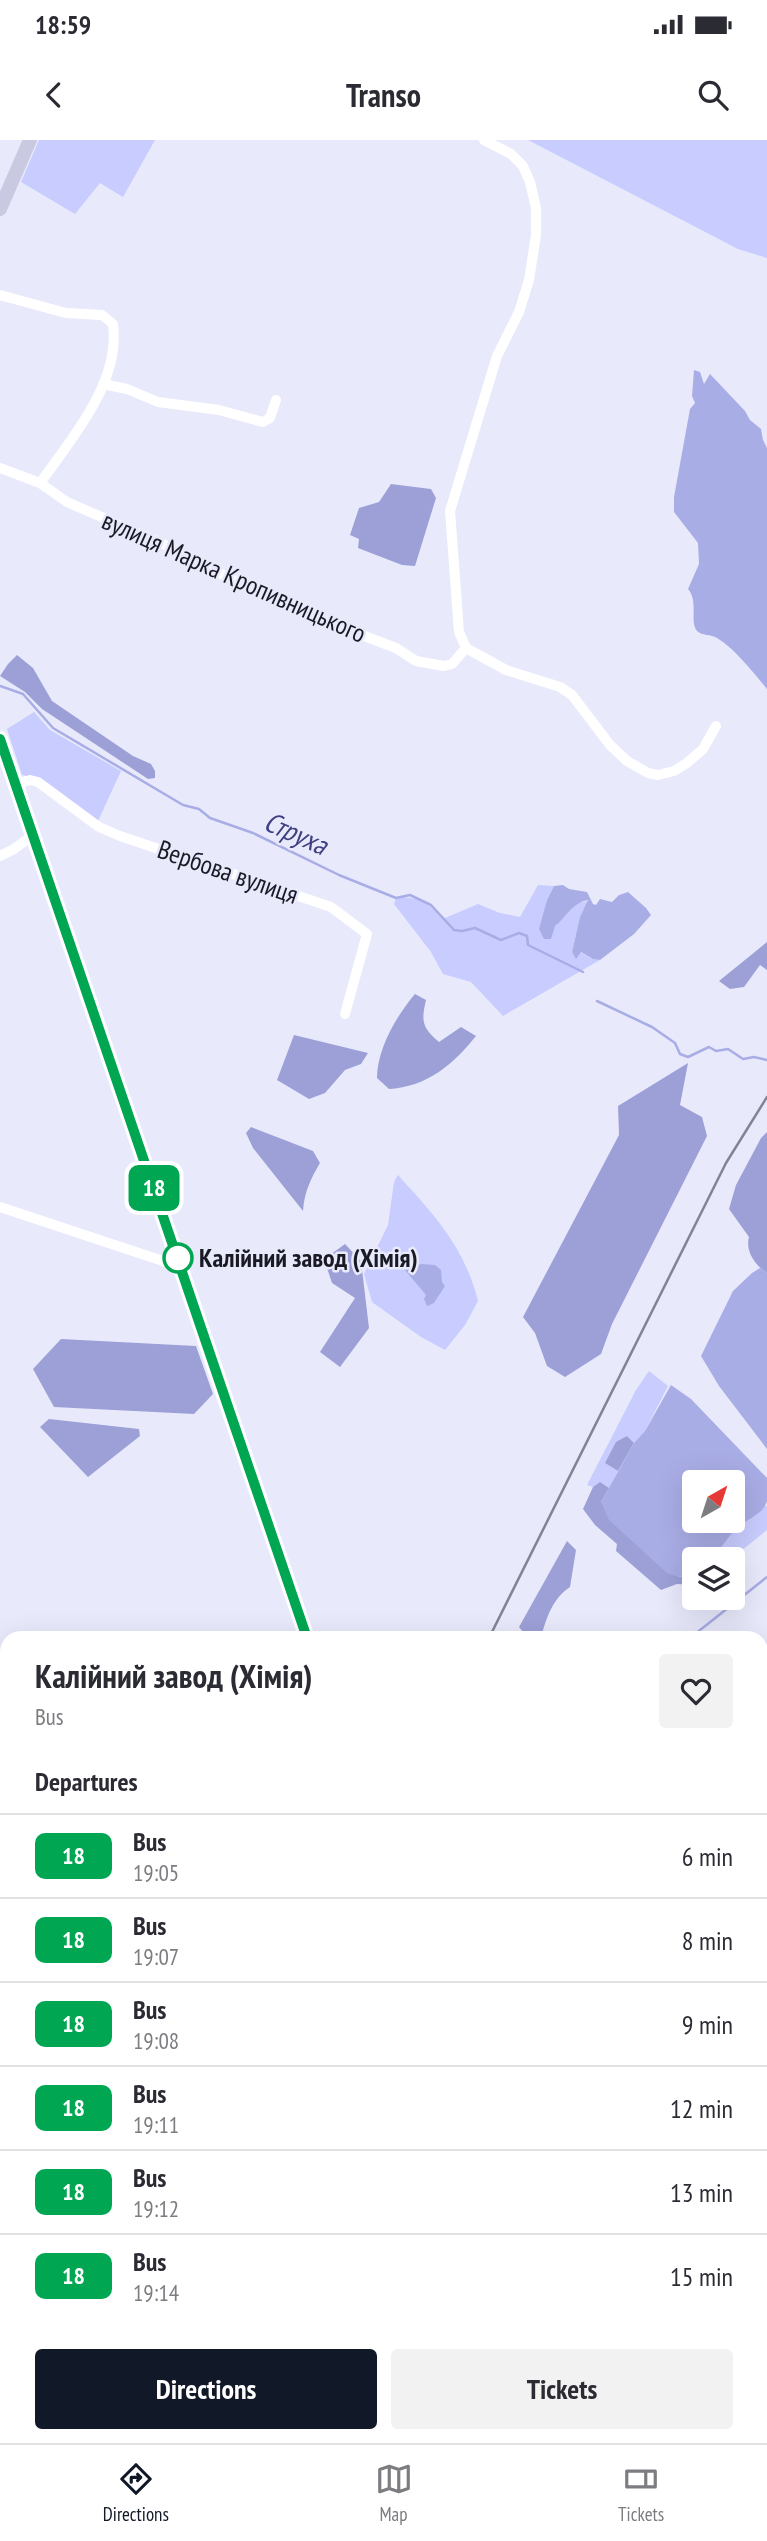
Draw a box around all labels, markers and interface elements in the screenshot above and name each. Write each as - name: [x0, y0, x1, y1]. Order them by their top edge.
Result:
- text: 18:59: [35, 8, 91, 41]
- text: Transo: [346, 74, 421, 116]
- icon: back: [35, 76, 73, 114]
- icon: search: [694, 76, 732, 114]
- street label: вулиця Марка Кропивницького: [97, 503, 371, 650]
- water label: Струха: [259, 802, 335, 863]
- street label: Вербова вулиця: [153, 832, 303, 911]
- line badge: 18: [122, 1165, 186, 1211]
- text: 18: [143, 1172, 165, 1203]
- place label: Калійний завод (Хімія): [199, 1241, 418, 1274]
- marker: Калійний завод (Хімія): [163, 1243, 193, 1273]
- north arrow: [682, 1470, 746, 1533]
- map controls: [682, 1470, 745, 1610]
- button: layers: [682, 1547, 745, 1610]
- text: Калійний завод (Хімія): [35, 1654, 313, 1697]
- button: heart: [659, 1654, 733, 1728]
- text: Bus: [35, 1702, 64, 1731]
- text: Departures: [35, 1765, 138, 1798]
- text: Bus: [133, 1825, 166, 1858]
- text: 18: [62, 1840, 85, 1871]
- text: 6 min: [682, 1840, 733, 1873]
- text: 19:05: [133, 1858, 179, 1887]
- text: Bus: [133, 1909, 166, 1942]
- text: 18: [62, 1924, 85, 1955]
- text: 8 min: [682, 1924, 733, 1957]
- text: 19:07: [133, 1942, 179, 1971]
- text: Bus: [133, 1993, 166, 2026]
- text: 18: [62, 2008, 85, 2039]
- text: 9 min: [682, 2008, 733, 2041]
- text: 19:08: [133, 2026, 179, 2055]
- text: Bus: [133, 2077, 166, 2110]
- text: 18: [62, 2092, 85, 2123]
- text: 12 min: [670, 2092, 733, 2125]
- text: 19:11: [133, 2110, 179, 2139]
- text: Bus: [133, 2161, 166, 2194]
- text: 18: [62, 2176, 85, 2207]
- text: 13 min: [670, 2176, 733, 2209]
- text: 19:12: [133, 2194, 179, 2223]
- text: Bus: [133, 2245, 166, 2278]
- text: 18: [62, 2260, 85, 2291]
- text: 15 min: [670, 2260, 733, 2293]
- text: 19:14: [133, 2278, 179, 2307]
- button: Directions: [35, 2349, 377, 2429]
- button: Tickets: [391, 2349, 733, 2429]
- tab: Directions: [103, 2460, 169, 2526]
- tab: Map: [375, 2460, 413, 2526]
- tab: Tickets: [618, 2460, 664, 2526]

